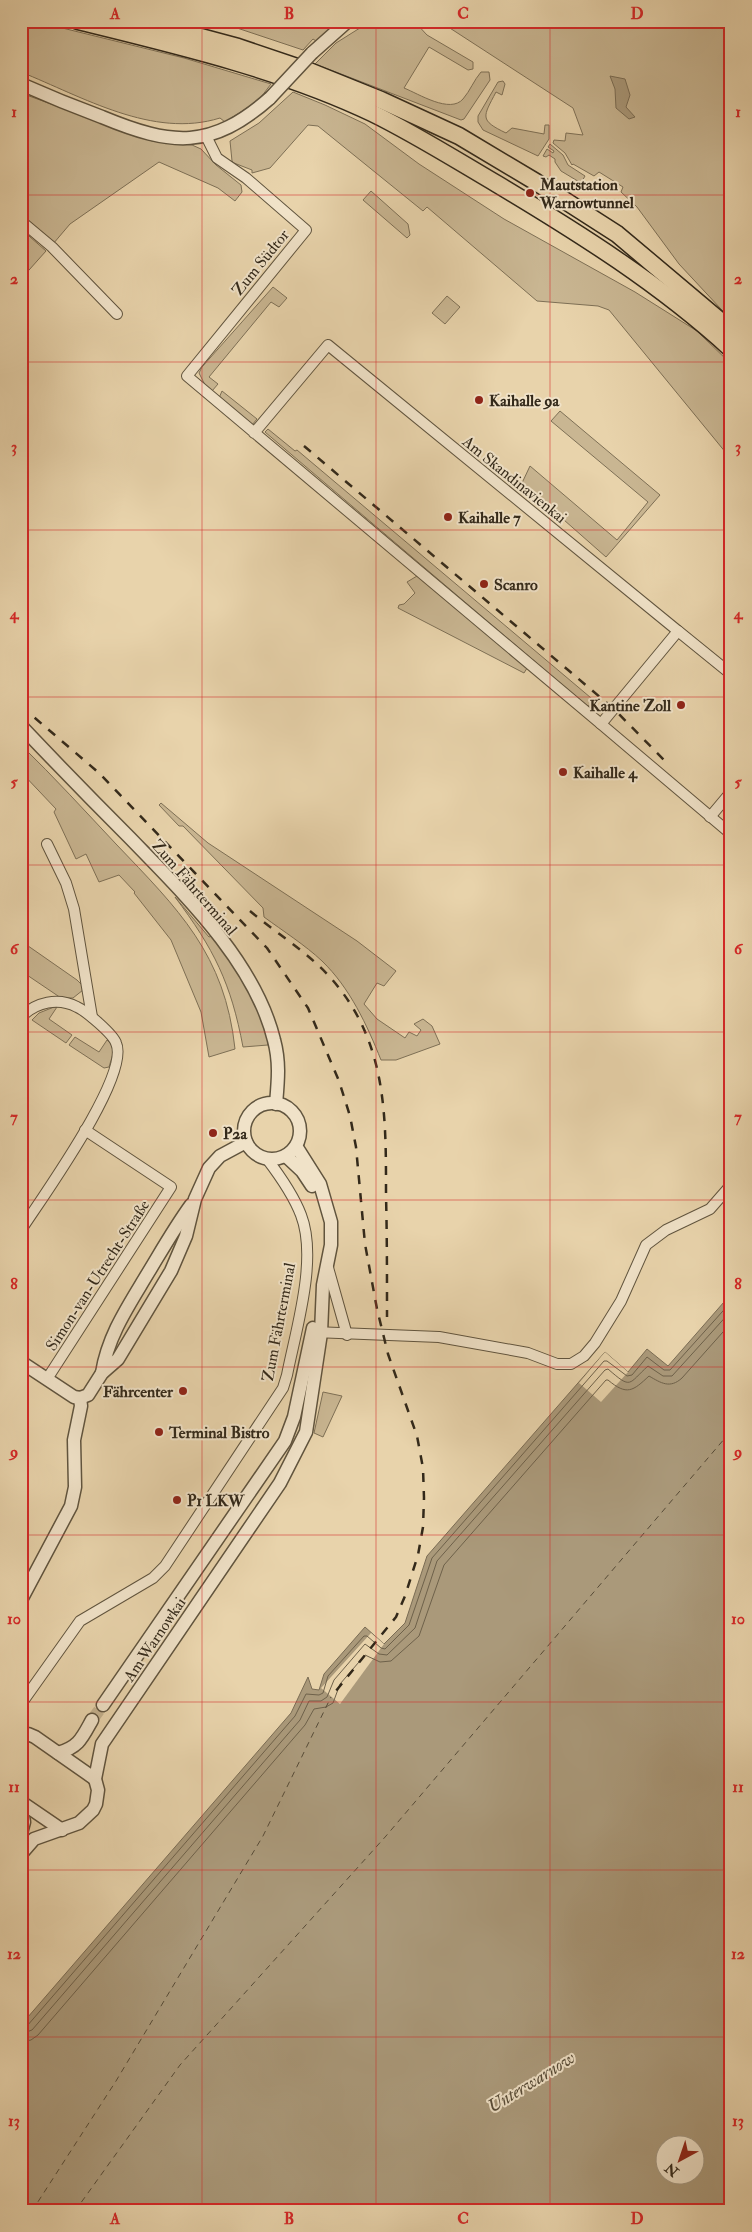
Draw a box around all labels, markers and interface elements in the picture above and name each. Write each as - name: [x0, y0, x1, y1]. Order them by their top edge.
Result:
- text: A: [109, 4, 121, 24]
- text: B: [284, 4, 294, 24]
- text: C: [457, 4, 469, 24]
- text: D: [630, 4, 644, 24]
- text: 1: [11, 102, 17, 122]
- text: 1: [735, 102, 741, 122]
- place label: Mautstation Warnowtunnel: [539, 175, 635, 213]
- marker: Mautstation Warnowtunnel: [524, 187, 536, 199]
- street label: Zum Südtor: [228, 225, 294, 300]
- text: 2: [10, 269, 18, 289]
- text: 2: [734, 269, 742, 289]
- place label: Kaihalle 9a: [489, 391, 559, 411]
- marker: Kaihalle 9a: [473, 394, 485, 406]
- street label: Am Skandinavienkai: [457, 431, 570, 528]
- text: 3: [11, 437, 17, 457]
- text: 3: [735, 437, 741, 457]
- place label: Kaihalle 7: [458, 508, 521, 528]
- marker: Kaihalle 7: [442, 511, 454, 523]
- place label: Scanro: [494, 575, 538, 595]
- marker: Scanro: [478, 578, 490, 590]
- text: 4: [9, 604, 20, 624]
- text: 4: [733, 604, 744, 624]
- place label: Kantine Zoll: [590, 696, 672, 716]
- marker: Kantine Zoll: [675, 699, 687, 711]
- place label: Kaihalle 4: [573, 763, 638, 783]
- marker: Kaihalle 4: [557, 766, 569, 778]
- text: 5: [10, 772, 18, 792]
- text: 5: [734, 772, 742, 792]
- street label: Zum Fährterminal: [147, 836, 241, 940]
- text: 6: [10, 939, 20, 959]
- text: 6: [734, 939, 744, 959]
- text: 7: [10, 1107, 18, 1127]
- text: 7: [734, 1107, 742, 1127]
- place label: P2a: [223, 1124, 247, 1144]
- marker: P2a: [207, 1127, 219, 1139]
- street label: Simon-van-Utrecht-Straße: [42, 1196, 154, 1355]
- street label: Zum Fährterminal: [258, 1261, 300, 1383]
- text: 8: [10, 1274, 18, 1294]
- text: 8: [734, 1274, 742, 1294]
- place label: Fährcenter: [103, 1382, 174, 1402]
- marker: Fährcenter: [177, 1385, 189, 1397]
- place label: Terminal Bistro: [168, 1423, 270, 1443]
- marker: Terminal Bistro: [153, 1426, 165, 1438]
- text: 9: [8, 1442, 18, 1462]
- text: 9: [732, 1442, 742, 1462]
- place label: P1 LKW: [187, 1491, 246, 1511]
- marker: P1 LKW: [171, 1494, 183, 1506]
- street label: Am Warnowkai: [119, 1594, 190, 1686]
- text: 10: [7, 1609, 21, 1629]
- text: 10: [731, 1609, 745, 1629]
- text: 11: [8, 1777, 20, 1797]
- text: 11: [732, 1777, 744, 1797]
- text: 12: [7, 1944, 21, 1964]
- text: 12: [731, 1944, 745, 1964]
- water label: Unterwarnow: [483, 2046, 579, 2118]
- text: 13: [8, 2111, 20, 2131]
- text: 13: [732, 2111, 744, 2131]
- north arrow: [654, 2134, 704, 2184]
- text: N: [661, 2159, 683, 2181]
- text: A: [109, 2209, 121, 2229]
- text: B: [284, 2209, 294, 2229]
- text: C: [457, 2209, 469, 2229]
- text: D: [630, 2209, 644, 2229]

